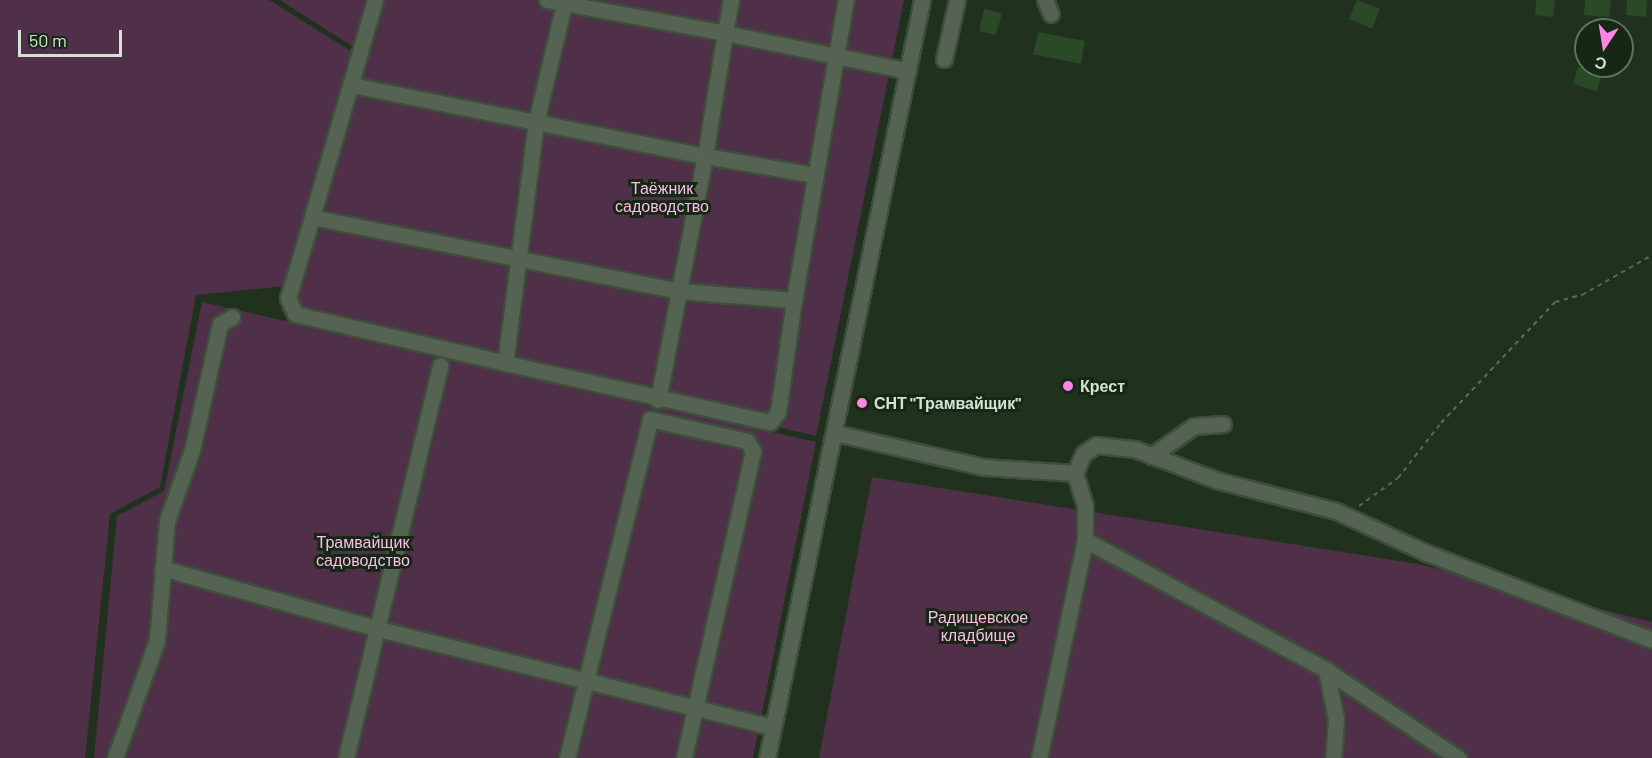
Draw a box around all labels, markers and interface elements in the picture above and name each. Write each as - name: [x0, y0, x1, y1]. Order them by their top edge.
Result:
- scale bar: [21, 18, 124, 56]
- north arrow: [1574, 18, 1634, 78]
- text: 50 m: [29, 29, 67, 51]
- text: С: [1593, 54, 1608, 75]
- park label: Таёжник садоводство: [615, 178, 709, 216]
- place label: Крест: [1080, 376, 1125, 396]
- marker: Крест: [1061, 379, 1075, 393]
- place label: СНТ "Трамвайщик": [874, 393, 1021, 413]
- marker: СНТ "Трамвайщик": [855, 396, 869, 410]
- park label: Трамвайщик садоводство: [316, 532, 410, 570]
- park label: Радищевское кладбище: [928, 607, 1028, 645]

